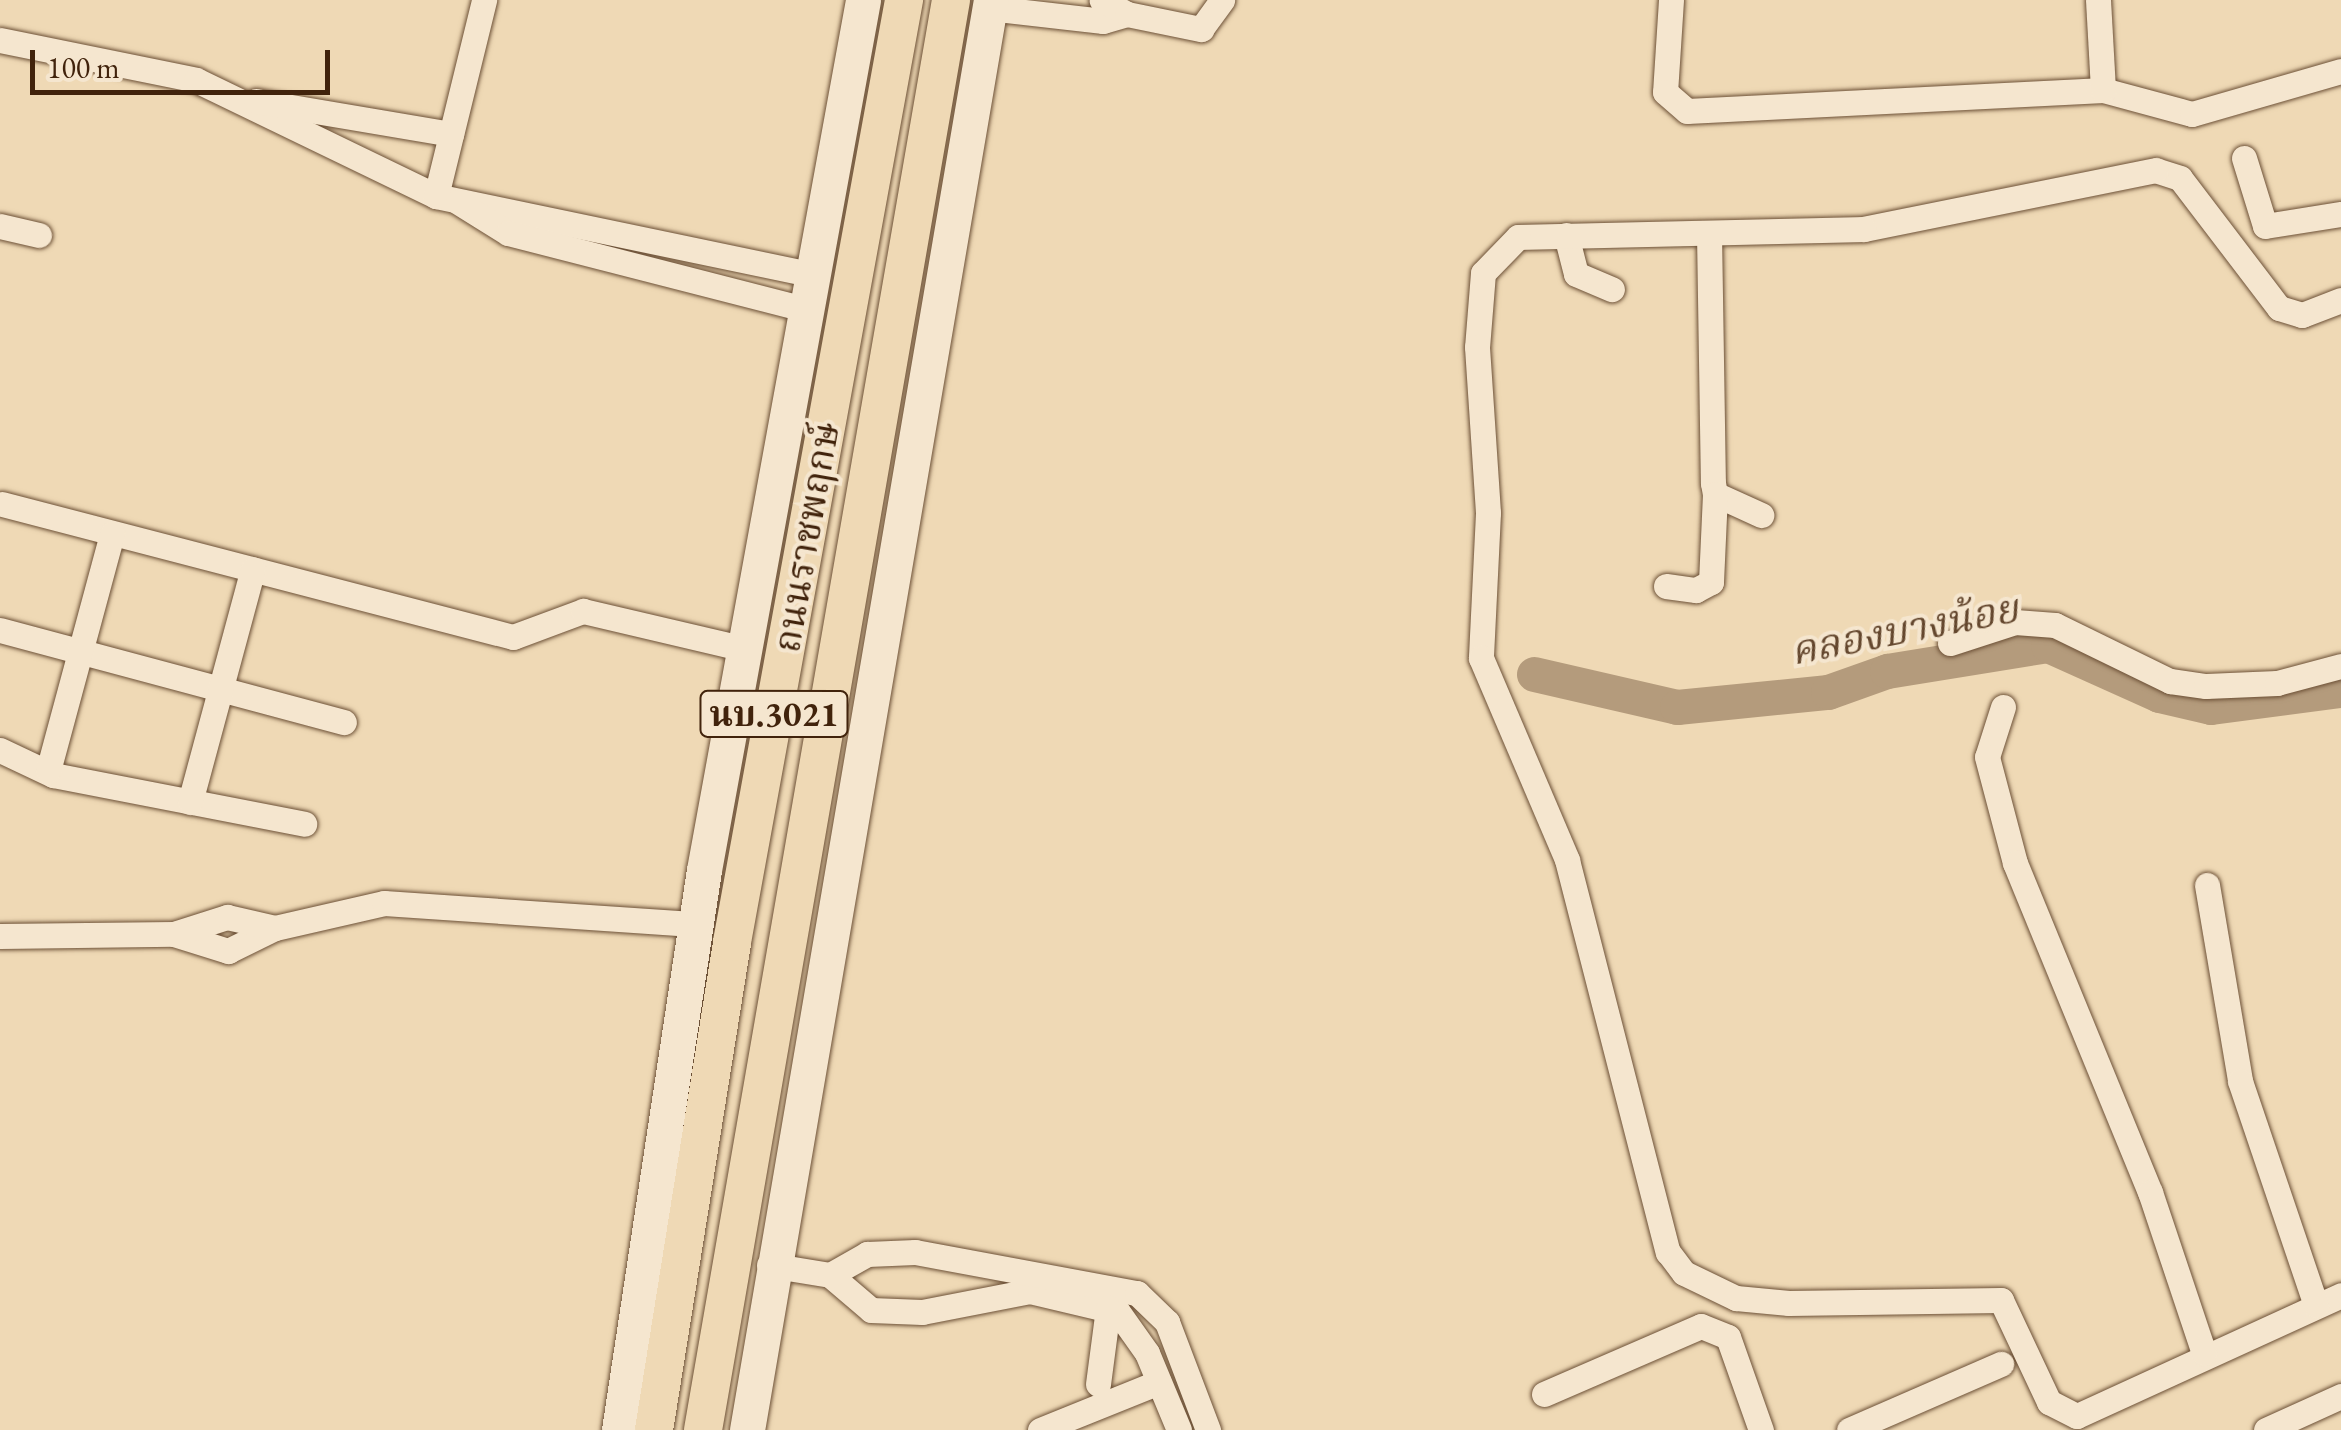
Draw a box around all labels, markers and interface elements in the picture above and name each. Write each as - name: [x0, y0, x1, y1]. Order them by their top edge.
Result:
- scale bar: [35, 30, 335, 92]
- text: 100 m: [47, 48, 120, 87]
- street label: ถนนราชพฤกษ์: [763, 418, 849, 656]
- water label: คลองบางน้อย: [1786, 583, 2022, 675]
- road number: นบ.3021: [699, 684, 849, 744]

